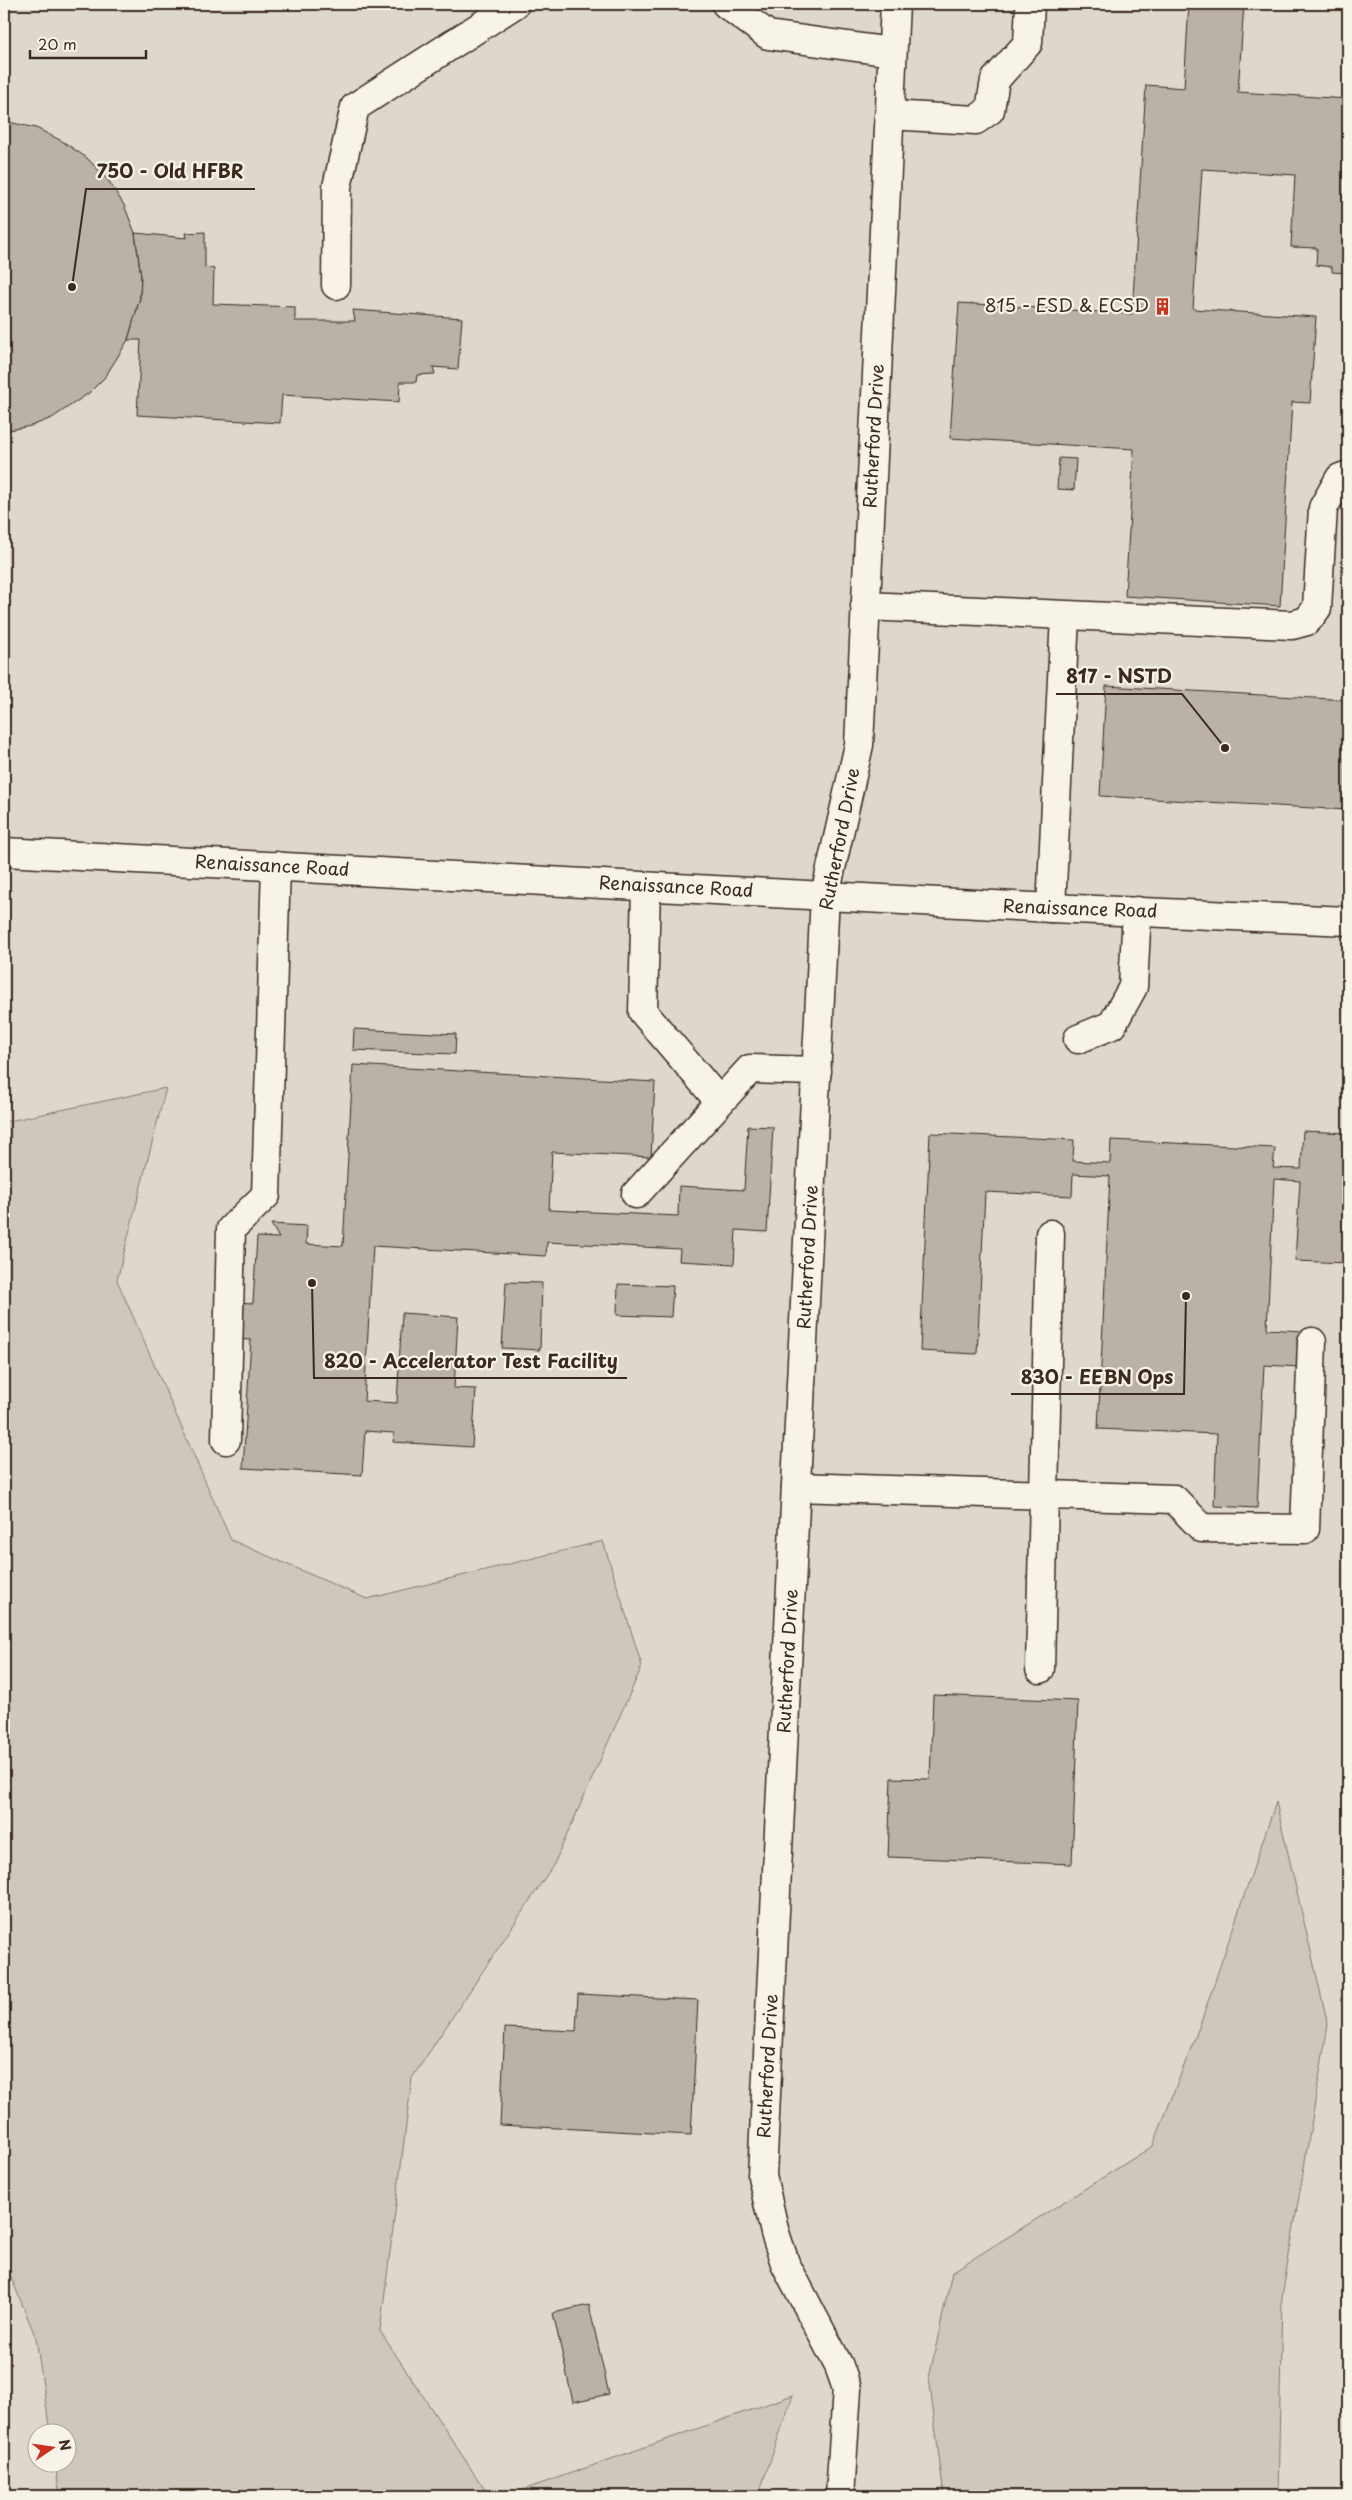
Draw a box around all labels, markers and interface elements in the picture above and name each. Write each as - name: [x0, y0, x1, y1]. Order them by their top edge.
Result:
- scale bar: [30, 28, 146, 60]
- text: 20 m: [38, 32, 77, 55]
- callout: 750 - Old HFBR: [86, 155, 255, 189]
- text: 750 - Old HFBR: [97, 156, 243, 184]
- place label: 815 - ESD & ECSD: [985, 291, 1149, 318]
- building icon: 815 - ESD & ECSD: [1153, 296, 1173, 316]
- street label: Rutherford Drive: [855, 363, 890, 509]
- callout: 817 - NSTD: [1056, 660, 1182, 694]
- text: 817 - NSTD: [1066, 661, 1172, 689]
- street label: Rutherford Drive: [811, 765, 866, 912]
- street label: Renaissance Road: [194, 847, 350, 882]
- street label: Renaissance Road: [598, 868, 754, 903]
- street label: Renaissance Road: [1002, 891, 1158, 924]
- street label: Rutherford Drive: [789, 1184, 824, 1330]
- callout: 820 - Accelerator Test Facility: [314, 1344, 627, 1378]
- text: 820 - Accelerator Test Facility: [324, 1346, 618, 1374]
- callout: 830 - EEBN Ops: [1011, 1360, 1184, 1394]
- text: 830 - EEBN Ops: [1021, 1362, 1173, 1390]
- street label: Rutherford Drive: [769, 1588, 804, 1734]
- street label: Rutherford Drive: [749, 1993, 784, 2139]
- north arrow: [28, 2422, 78, 2472]
- text: N: [54, 2437, 77, 2453]

